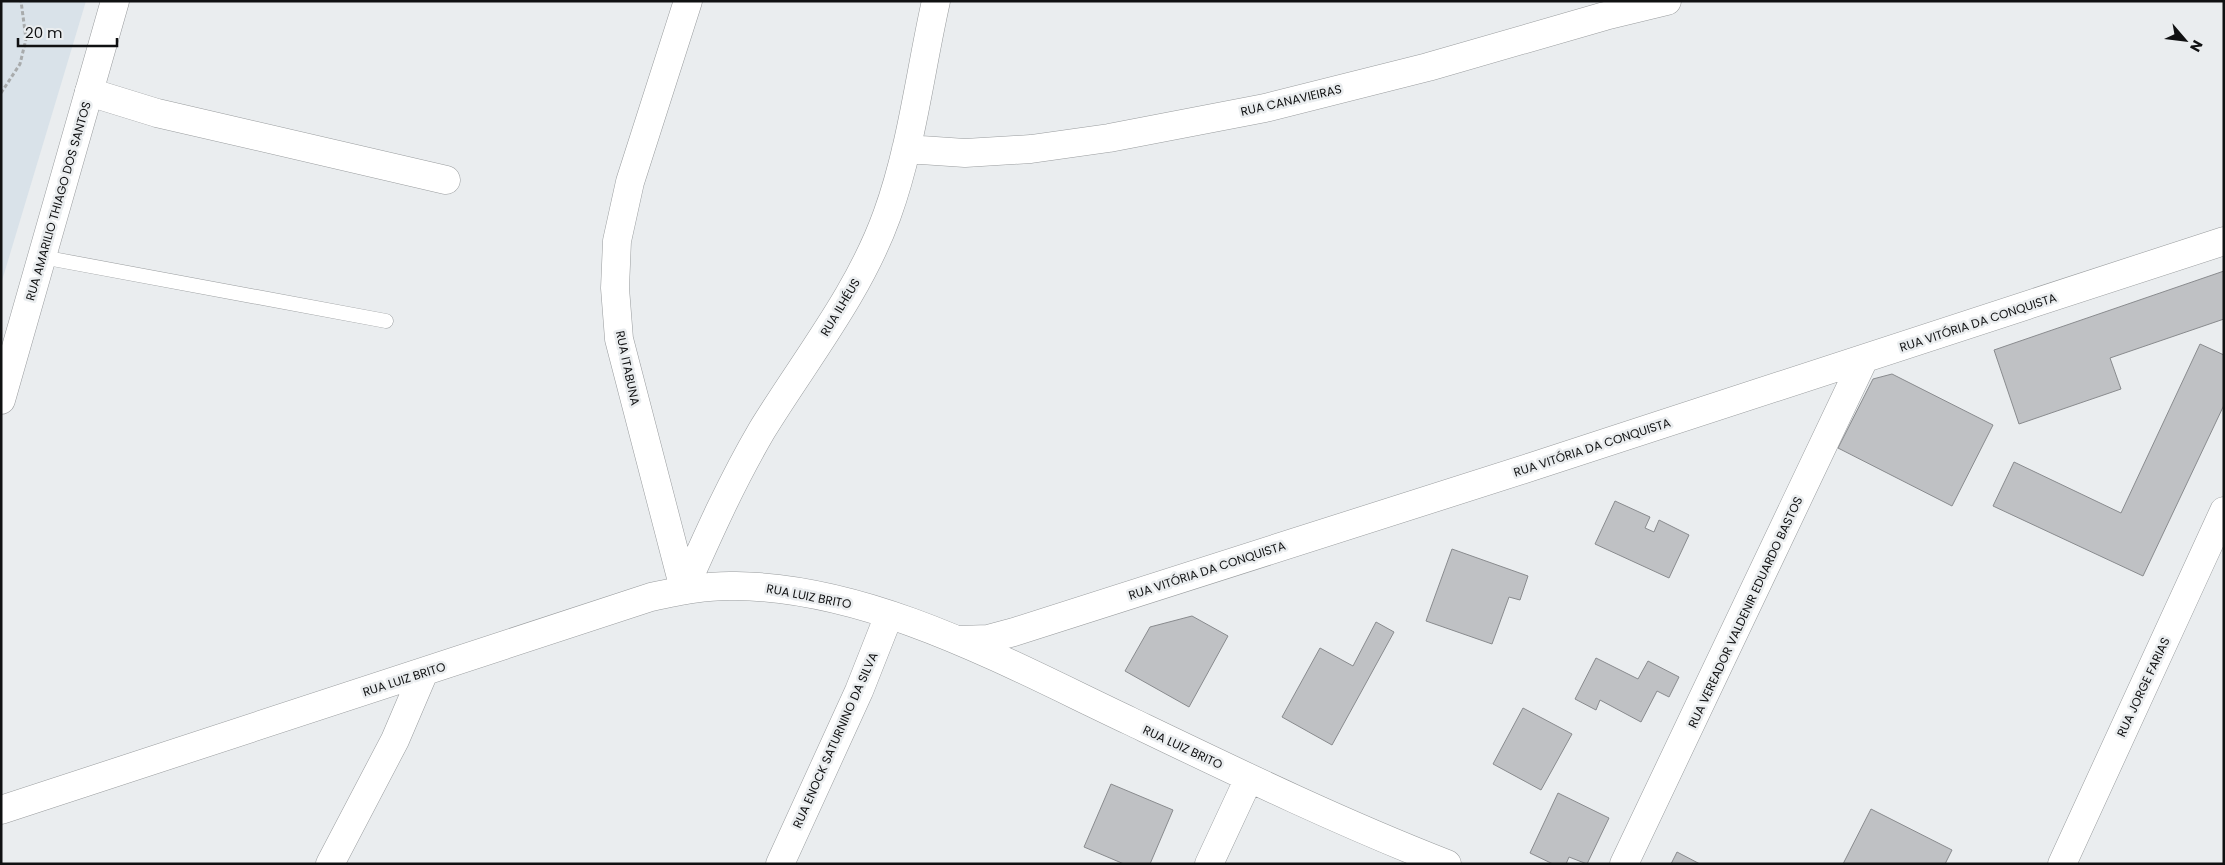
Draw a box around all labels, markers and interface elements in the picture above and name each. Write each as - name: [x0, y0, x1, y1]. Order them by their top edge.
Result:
- scale bar: [18, 15, 116, 47]
- north arrow: [2160, 15, 2210, 65]
- text: 20 m: [25, 22, 63, 43]
- text: N: [2185, 37, 2208, 55]
- street label: RUA CANAVIEIRAS: [1239, 80, 1343, 120]
- street label: RUA AMARILIO THIAGO DOS SANTOS: [21, 99, 95, 303]
- street label: RUA ILHÉUS: [816, 275, 864, 339]
- street label: RUA VITÓRIA DA CONQUISTA: [1897, 289, 2059, 355]
- street label: RUA ITABUNA: [612, 329, 644, 407]
- street label: RUA VITÓRIA DA CONQUISTA: [1511, 414, 1673, 480]
- street label: RUA VEREADOR VALDENIR EDUARDO BASTOS: [1684, 494, 1806, 730]
- street label: RUA VITÓRIA DA CONQUISTA: [1126, 537, 1288, 603]
- street label: RUA LUIZ BRITO: [765, 579, 853, 613]
- street label: RUA JORGE FARIAS: [2112, 634, 2174, 740]
- street label: RUA ENOCK SATURNINO DA SILVA: [788, 649, 882, 831]
- street label: RUA LUIZ BRITO: [360, 658, 448, 700]
- street label: RUA LUIZ BRITO: [1140, 721, 1226, 773]

